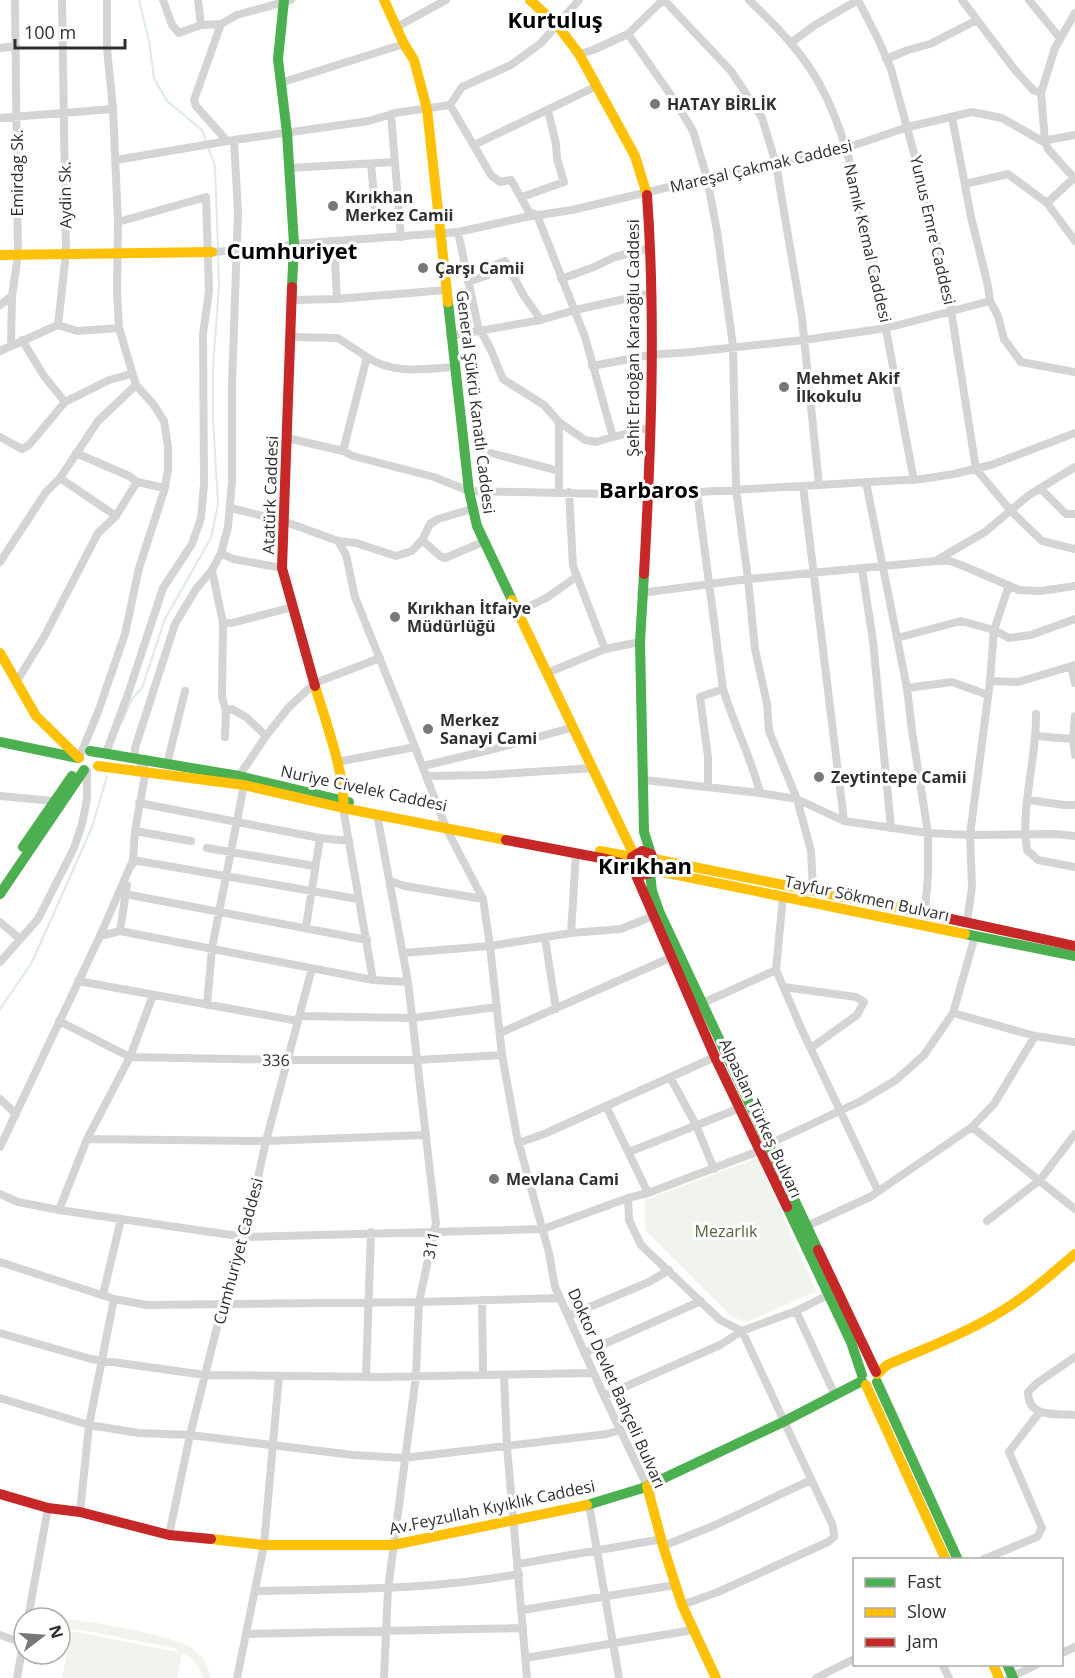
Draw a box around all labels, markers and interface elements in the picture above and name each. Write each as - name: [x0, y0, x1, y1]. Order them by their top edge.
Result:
- district label: Kurtuluş: [507, 4, 603, 34]
- scale bar: [15, 12, 124, 50]
- text: 100 m: [24, 20, 76, 44]
- place label: HATAY BİRLİK: [667, 93, 777, 115]
- marker: HATAY BİRLİK: [648, 97, 662, 111]
- street label: Emirdag Sk.: [6, 129, 28, 217]
- street label: Mareşal Çakmak Caddesi: [668, 134, 854, 198]
- street label: Yunus Emre Caddesi: [905, 153, 961, 307]
- street label: Aydin Sk.: [53, 161, 77, 229]
- street label: Namık Kemal Caddesi: [839, 161, 897, 325]
- place label: Kırıkhan Merkez Camii: [345, 186, 453, 226]
- marker: Kırıkhan Merkez Camii: [326, 199, 340, 213]
- street label: Şehit Erdoğan Karaoğlu Caddesi: [622, 219, 644, 457]
- district label: Cumhuriyet: [227, 235, 357, 265]
- place label: Çarşı Camii: [435, 257, 524, 279]
- marker: Çarşı Camii: [416, 261, 430, 275]
- street label: General Şükrü Kanatlı Caddesi: [451, 289, 501, 515]
- place label: Mehmet Akif İlkokulu: [796, 367, 900, 407]
- marker: Mehmet Akif İlkokulu: [777, 380, 791, 394]
- street label: Atatürk Caddesi: [257, 435, 283, 555]
- district label: Barbaros: [599, 474, 699, 504]
- place label: Kırıkhan İtfaiye Müdürlüğü: [407, 597, 531, 637]
- marker: Kırıkhan İtfaiye Müdürlüğü: [388, 610, 402, 624]
- place label: Merkez Sanayi Cami: [440, 709, 537, 749]
- marker: Merkez Sanayi Cami: [421, 722, 435, 736]
- street label: Nuriye Civelek Caddesi: [279, 760, 449, 816]
- place label: Zeytintepe Camii: [831, 766, 967, 788]
- marker: Zeytintepe Camii: [812, 770, 826, 784]
- district label: Kırıkhan: [598, 850, 692, 880]
- street label: Tayfur Sökmen Bulvarı: [783, 870, 951, 926]
- street label: Alpaslan Türkeş Bulvarı: [714, 1035, 808, 1201]
- street label: 336: [262, 1049, 290, 1071]
- place label: Mevlana Cami: [506, 1168, 619, 1190]
- marker: Mevlana Cami: [487, 1172, 501, 1186]
- street label: Cumhuriyet Caddesi: [208, 1175, 268, 1327]
- park label: Mezarlık: [695, 1220, 758, 1242]
- street label: 311: [417, 1229, 445, 1261]
- street label: Doktor Devlet Bahçeli Bulvarı: [563, 1285, 671, 1491]
- street label: Av.Feyzullah Kıyıklık Caddesi: [387, 1474, 597, 1540]
- legend: [853, 1558, 1063, 1666]
- text: Fast: [907, 1569, 941, 1593]
- text: Slow: [907, 1599, 946, 1623]
- north arrow: [12, 1606, 72, 1666]
- text: N: [44, 1622, 69, 1641]
- text: Jam: [905, 1629, 939, 1653]

